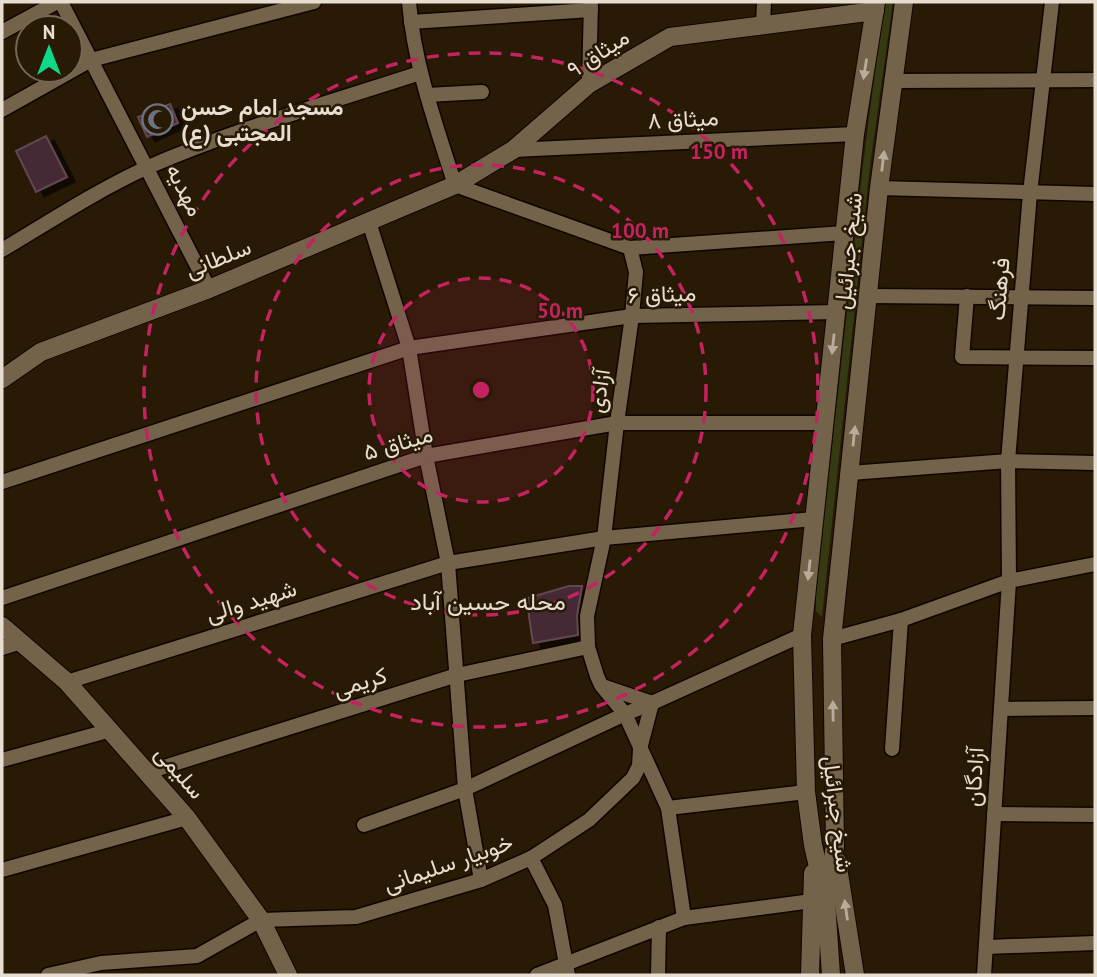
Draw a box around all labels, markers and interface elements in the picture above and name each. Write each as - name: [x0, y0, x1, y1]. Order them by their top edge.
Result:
- north arrow: [14, 14, 84, 84]
- text: N: [43, 20, 55, 44]
- street label: میثاق ۹: [561, 22, 634, 83]
- one-way arrow: [859, 58, 870, 80]
- place label: مسجد امام حسن المجتبی (ع): [181, 92, 343, 149]
- street label: میثاق ۸: [647, 102, 719, 135]
- mosque icon: مسجد امام حسن المجتبی (ع): [141, 103, 175, 137]
- text: 150 m: [690, 138, 748, 165]
- one-way arrow: [877, 149, 888, 171]
- street label: مهدیه: [159, 159, 211, 221]
- street label: شیخ جبرائیل: [827, 191, 870, 311]
- text: 100 m: [611, 217, 669, 244]
- street label: سلطانی: [181, 231, 255, 284]
- street label: فرهنگ: [981, 256, 1017, 322]
- street label: میثاق ۶: [627, 278, 697, 309]
- text: 50 m: [537, 297, 583, 324]
- one-way arrow: [827, 333, 838, 355]
- street label: آزادی: [581, 365, 617, 415]
- centre of rings: [469, 378, 493, 402]
- street label: میثاق ۵: [360, 419, 436, 466]
- one-way arrow: [849, 424, 860, 446]
- one-way arrow: [803, 559, 814, 581]
- street label: شهید والی: [202, 573, 300, 629]
- district label: محله حسین آباد: [410, 586, 566, 617]
- street label: کریمی: [329, 660, 391, 704]
- one-way arrow: [827, 700, 839, 722]
- street label: سلیمی: [149, 739, 212, 805]
- street label: آزادگان: [957, 745, 991, 808]
- street label: شیخ جبرائیل: [815, 754, 860, 874]
- street label: خوبیار سلیمانی: [379, 827, 517, 899]
- one-way arrow: [840, 899, 851, 921]

